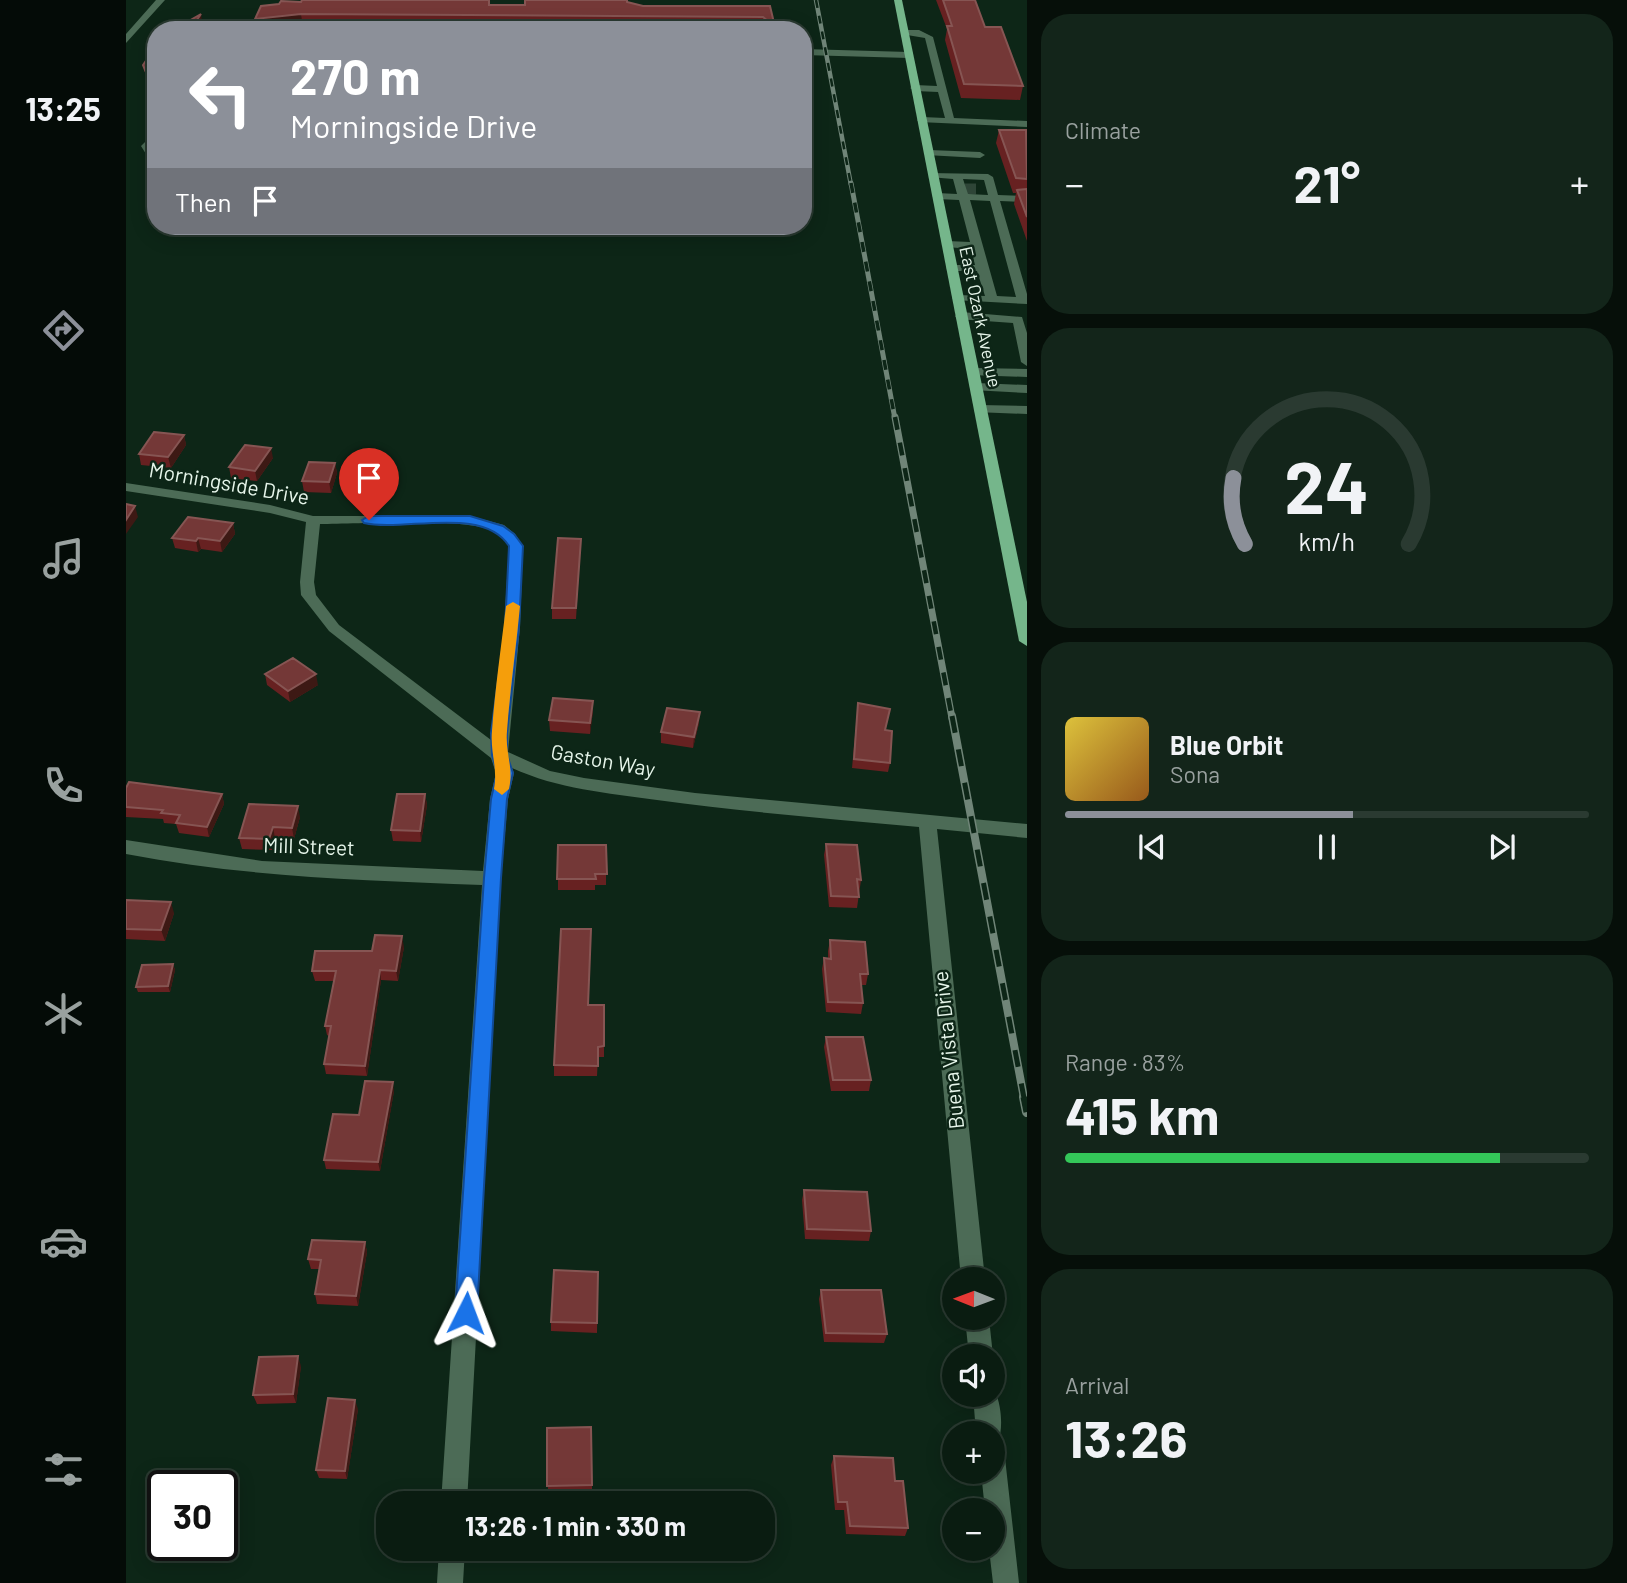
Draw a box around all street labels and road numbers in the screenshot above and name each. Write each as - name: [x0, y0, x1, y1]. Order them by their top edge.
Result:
- street label: East Ozark Avenue: [955, 244, 1007, 389]
- street label: Morningside Drive: [147, 456, 311, 509]
- street label: Gaston Way: [549, 738, 658, 781]
- street label: Mill Street: [263, 831, 355, 860]
- street label: Buena Vista Drive: [927, 970, 968, 1130]

